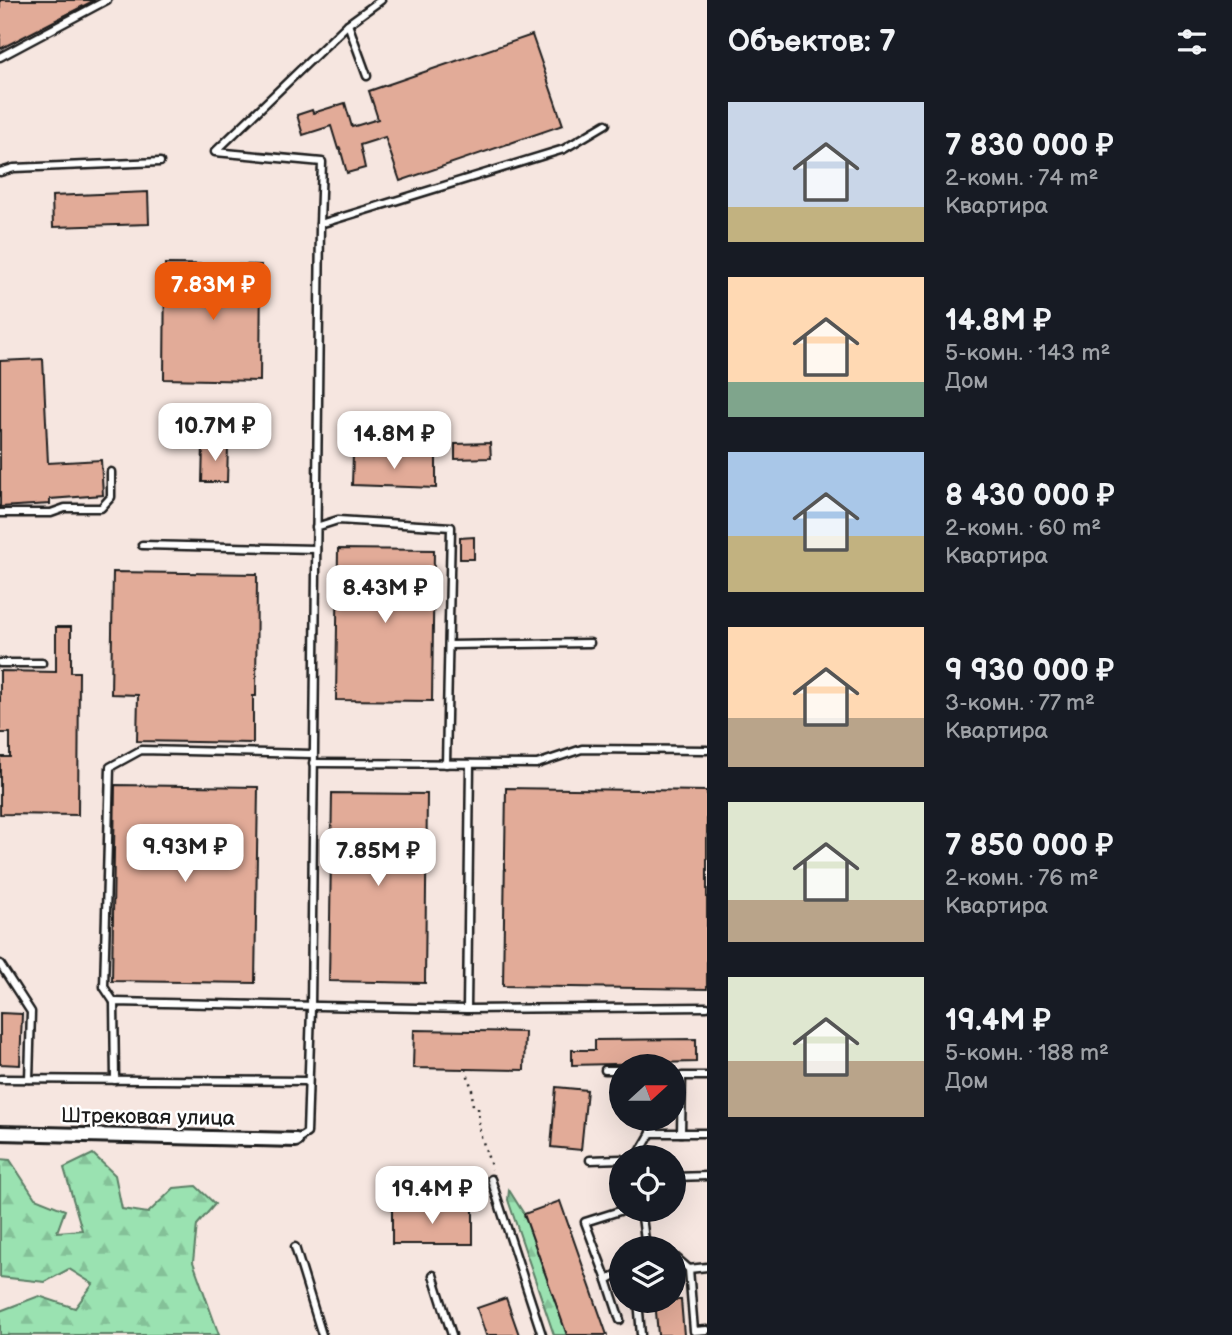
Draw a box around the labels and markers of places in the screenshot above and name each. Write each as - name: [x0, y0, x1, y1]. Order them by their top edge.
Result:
- pin: 7.83M ₽: [148, 262, 278, 322]
- pin: 10.7M ₽: [150, 404, 280, 463]
- pin: 14.8M ₽: [329, 412, 459, 471]
- pin: 8.43M ₽: [320, 566, 450, 625]
- pin: 9.93M ₽: [120, 824, 250, 884]
- pin: 7.85M ₽: [313, 828, 443, 888]
- pin: 19.4M ₽: [367, 1166, 497, 1226]

